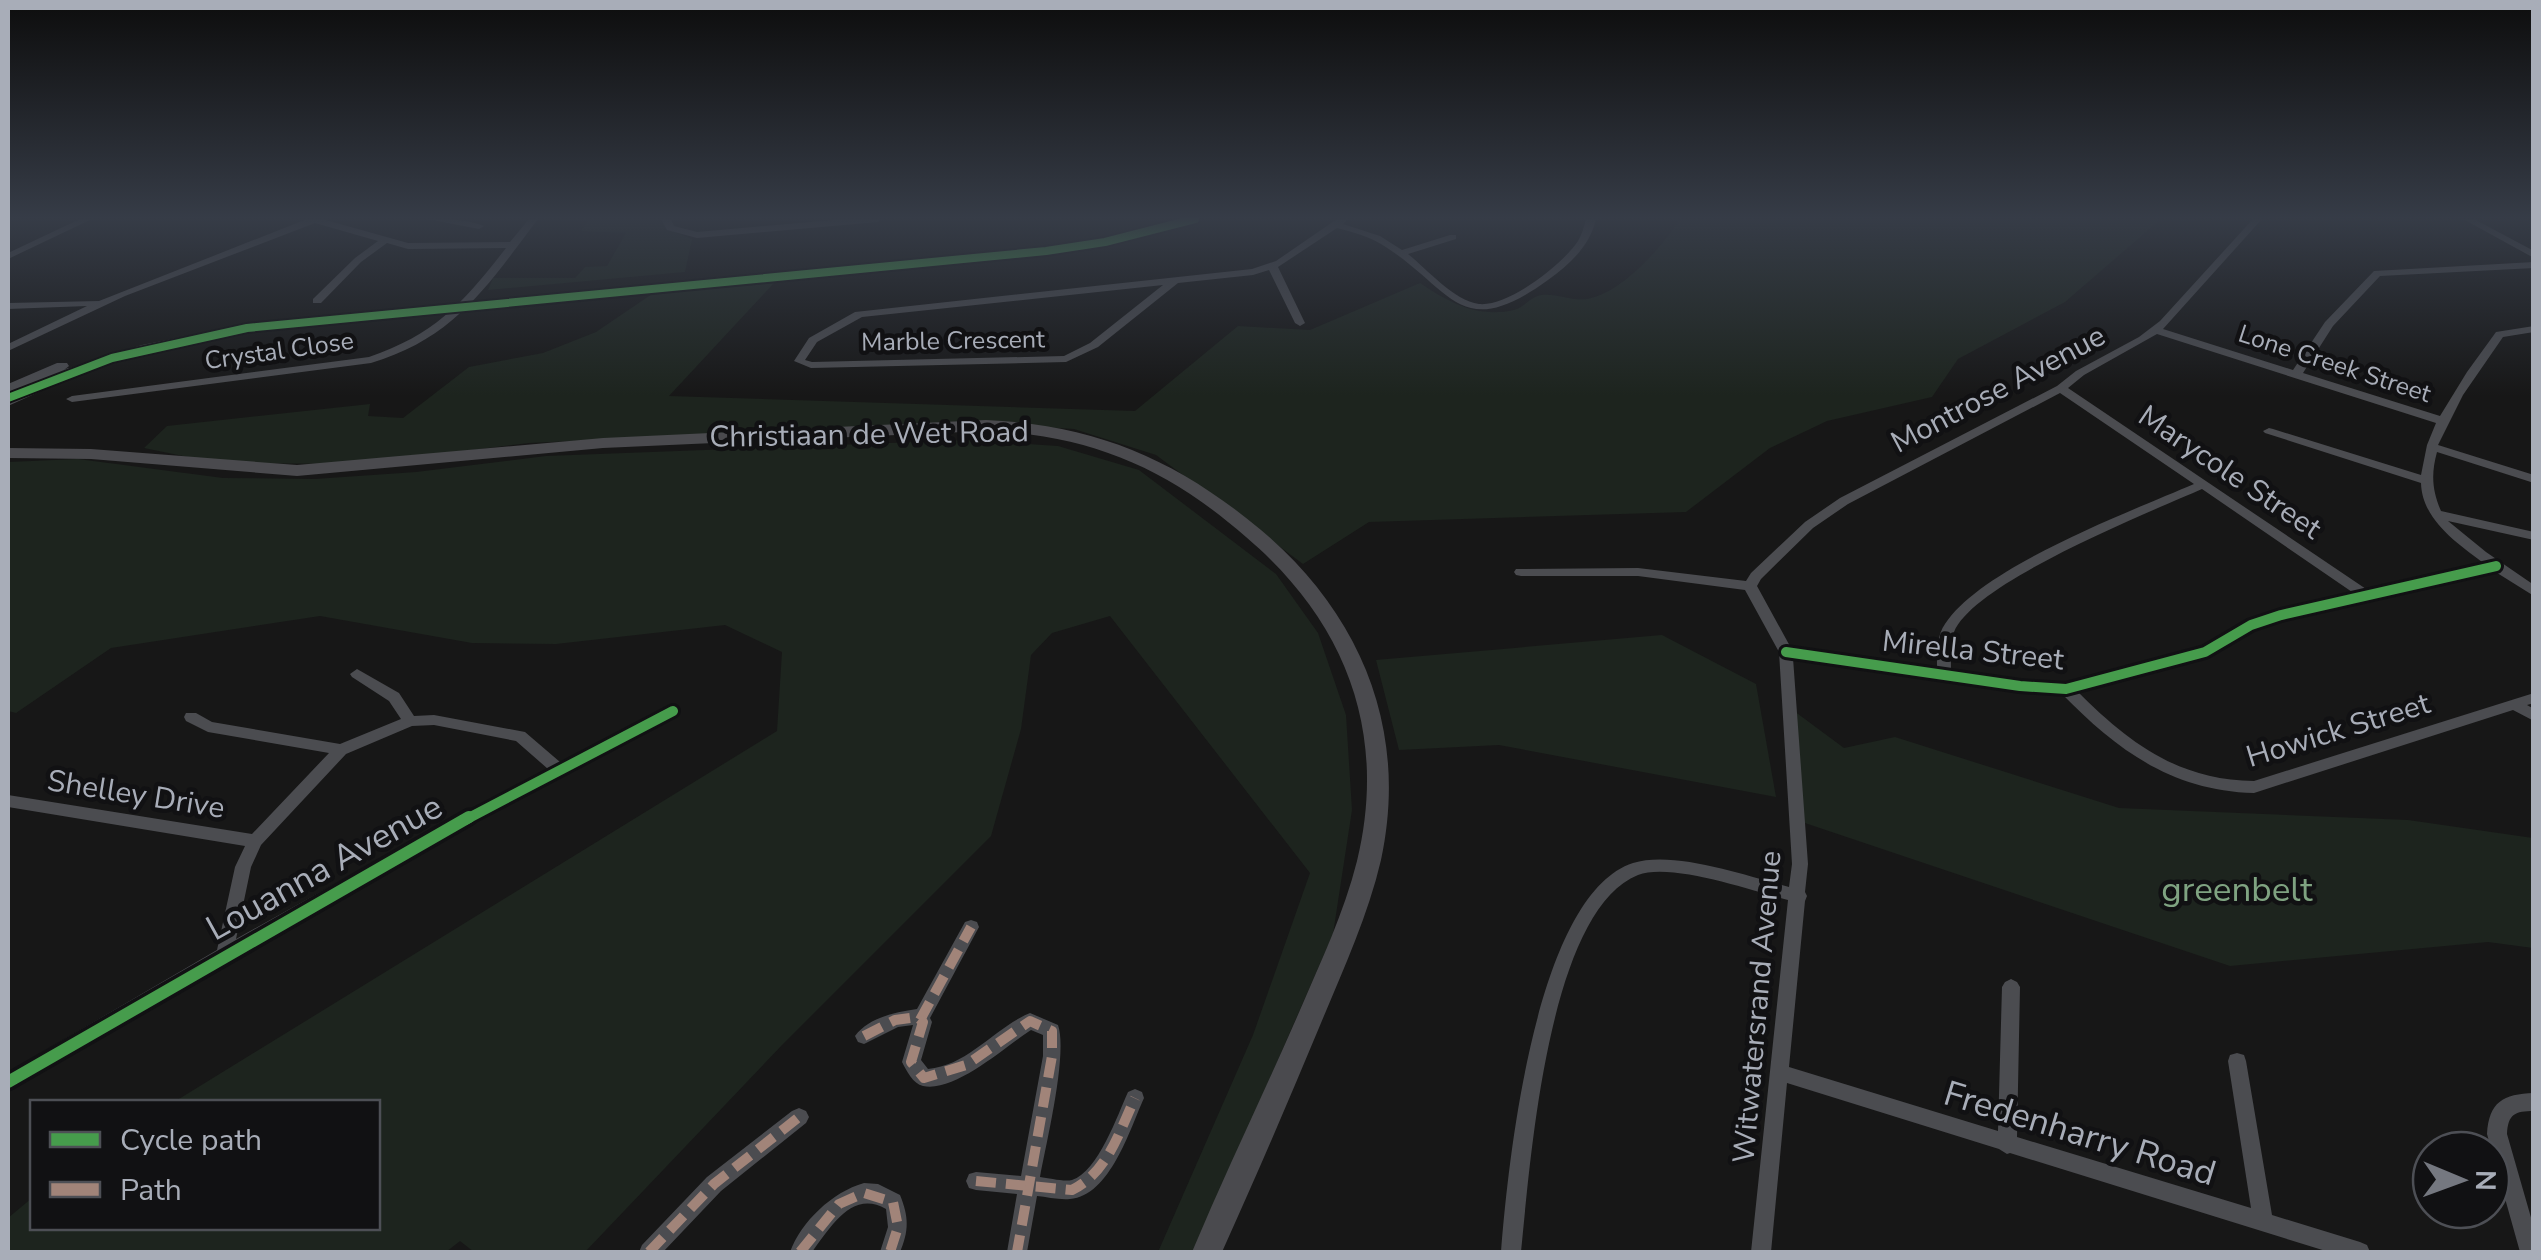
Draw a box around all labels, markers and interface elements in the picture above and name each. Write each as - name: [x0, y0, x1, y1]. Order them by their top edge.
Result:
- street label: Montrose Avenue: [1884, 316, 2113, 463]
- street label: Lone Creek Street: [2234, 317, 2436, 411]
- street label: Marble Crescent: [861, 322, 1045, 360]
- street label: Crystal Close: [202, 324, 356, 378]
- street label: Marycole Street: [2130, 396, 2330, 549]
- street label: Christiaan de Wet Road: [709, 411, 1029, 458]
- street label: Mirella Street: [1880, 621, 2066, 680]
- street label: Howick Street: [2241, 683, 2435, 778]
- street label: Shelley Drive: [44, 760, 228, 829]
- street label: Louanna Avenue: [198, 783, 451, 952]
- street label: Witwatersrand Avenue: [1723, 849, 1792, 1165]
- park label: greenbelt: [2161, 866, 2313, 913]
- street label: Fredenharry Road: [1938, 1070, 2221, 1197]
- legend: [30, 1100, 380, 1230]
- text: Cycle path: [120, 1120, 262, 1161]
- north arrow: [2411, 1130, 2511, 1230]
- text: Path: [120, 1170, 182, 1211]
- text: N: [2466, 1170, 2504, 1191]

